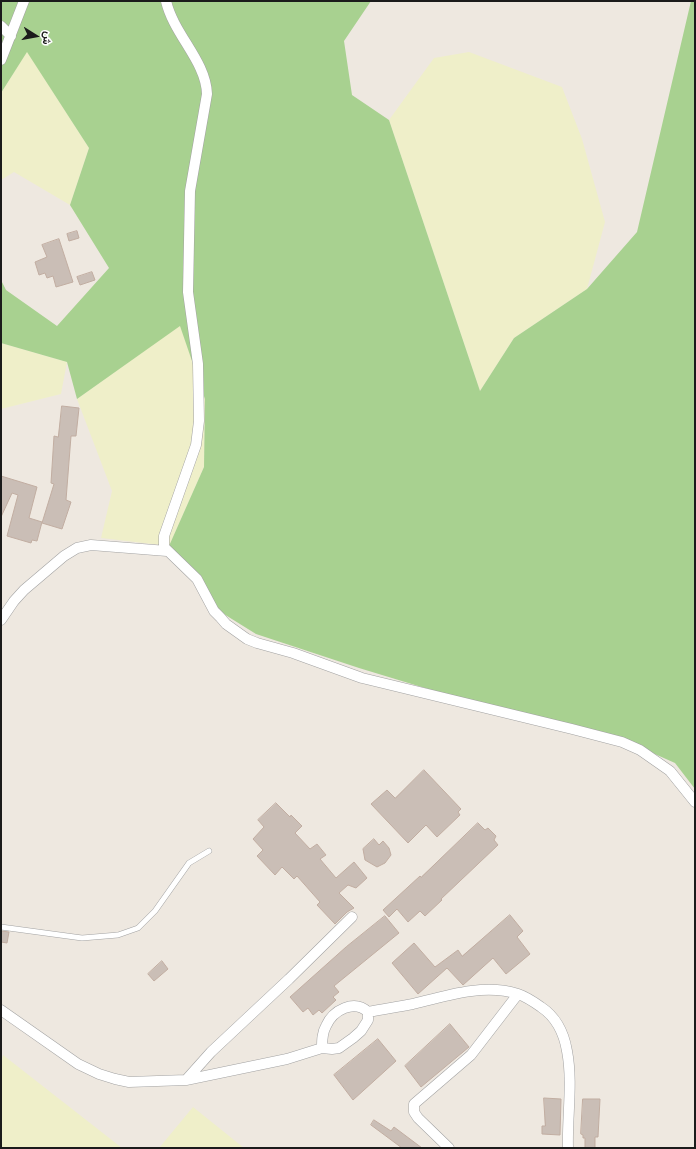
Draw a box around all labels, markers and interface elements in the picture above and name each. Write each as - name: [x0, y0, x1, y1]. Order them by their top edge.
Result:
- north arrow: [16, 16, 56, 56]
- text: ش: [40, 30, 56, 46]

